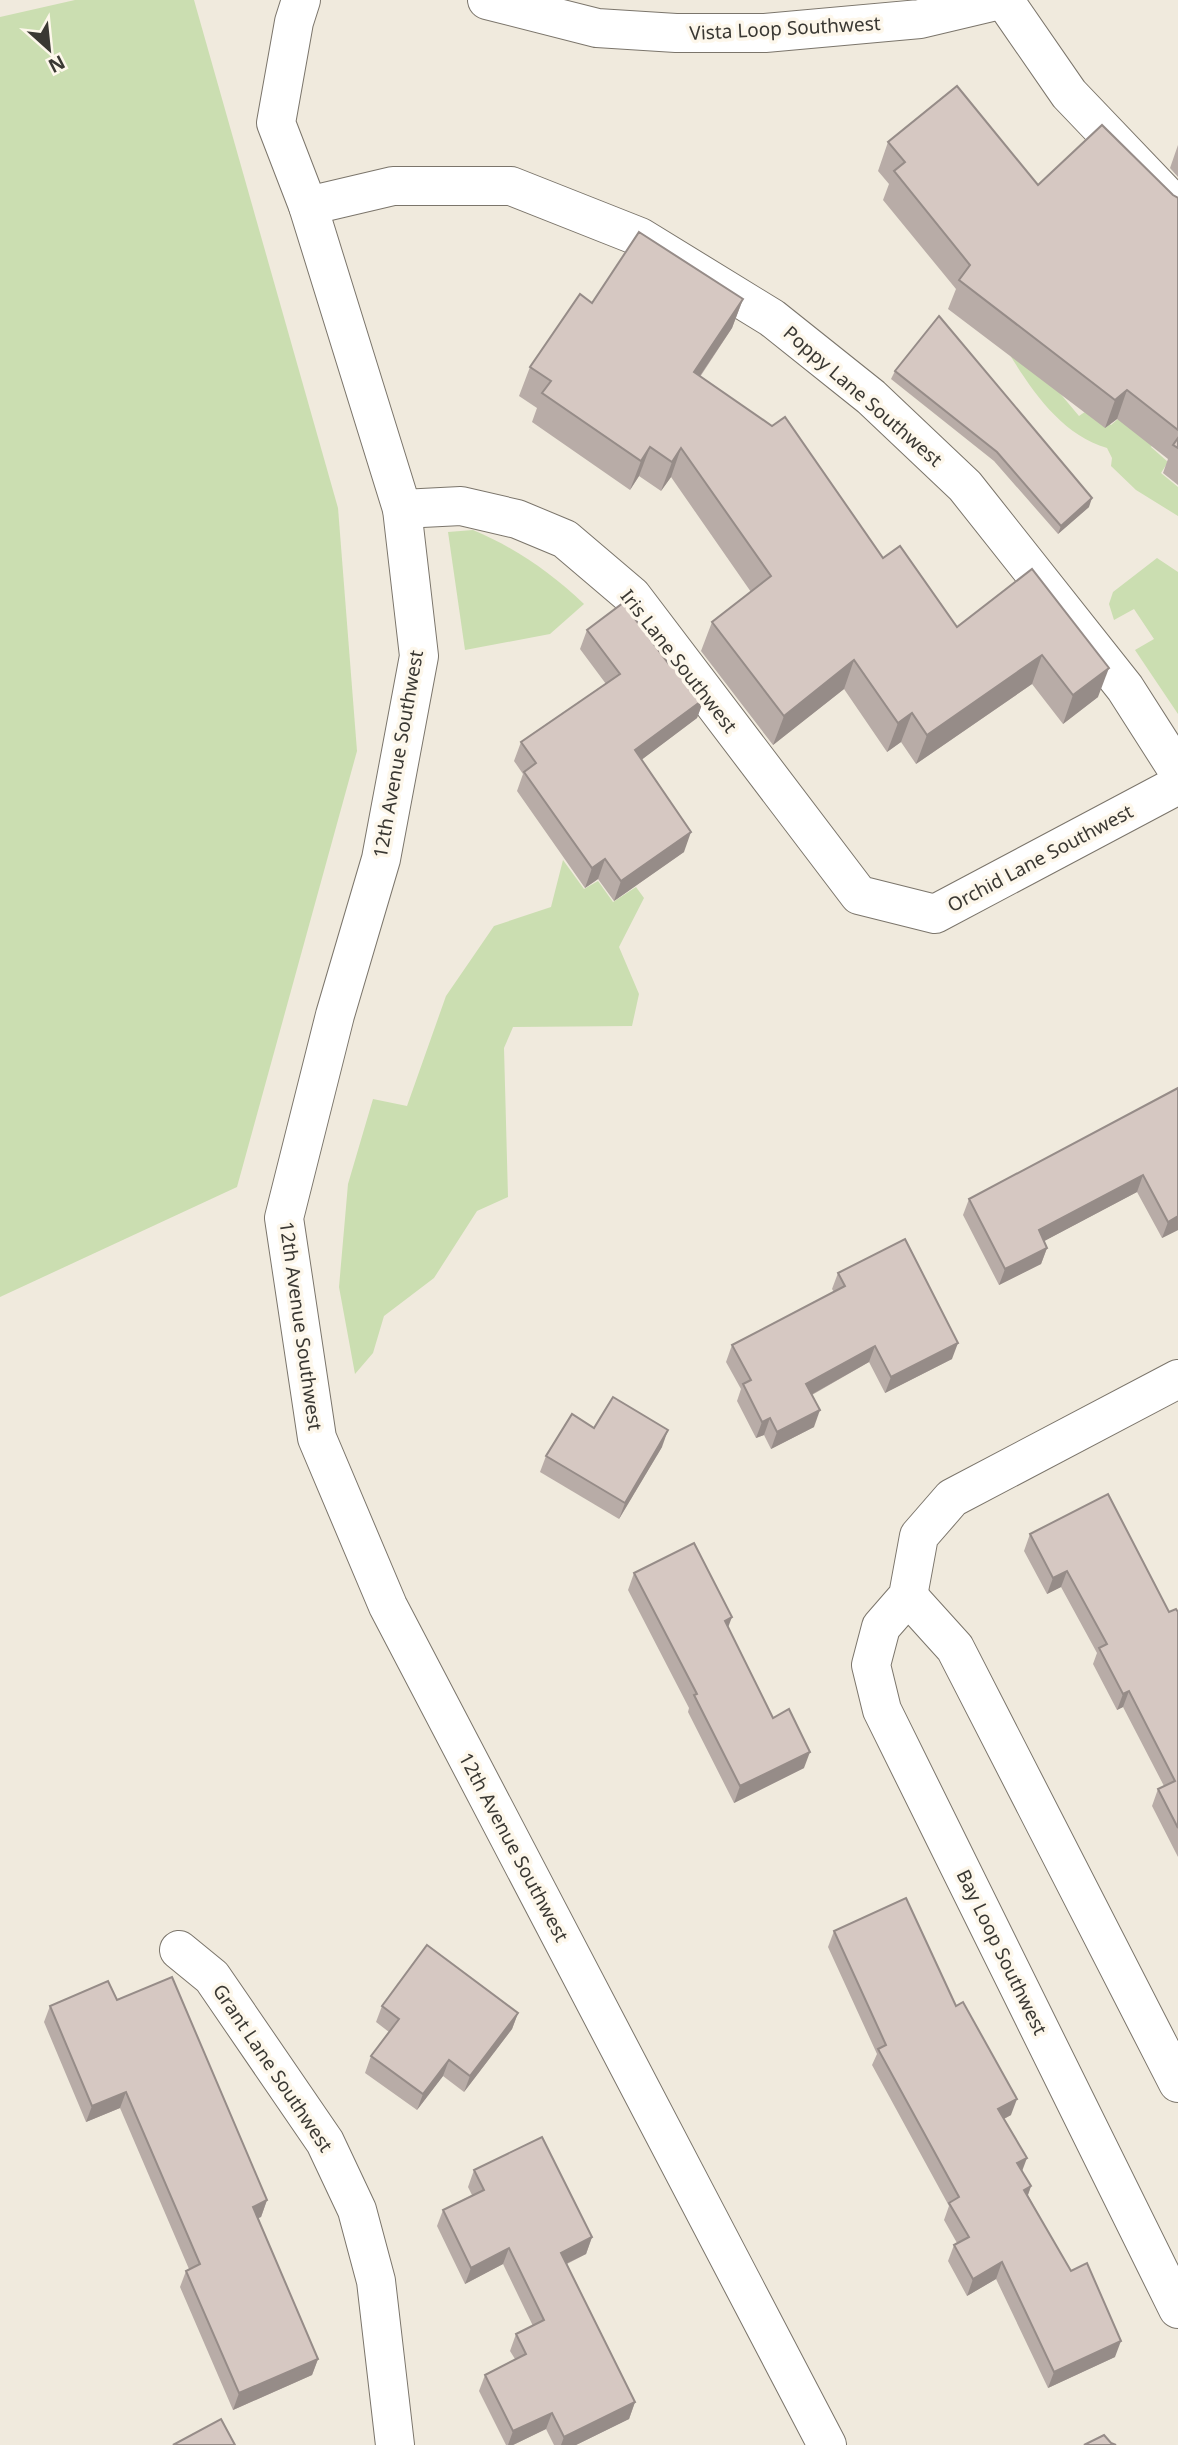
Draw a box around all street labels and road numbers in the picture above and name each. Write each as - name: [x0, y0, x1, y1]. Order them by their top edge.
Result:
- street label: Vista Loop Southwest: [689, 10, 881, 46]
- street label: Poppy Lane Southwest: [778, 320, 948, 472]
- street label: Iris Lane Southwest: [615, 584, 743, 738]
- street label: 12th Avenue Southwest: [367, 648, 429, 860]
- street label: Orchid Lane Southwest: [943, 798, 1137, 918]
- street label: 12th Avenue Southwest: [273, 1220, 329, 1432]
- street label: 12th Avenue Southwest: [453, 1748, 575, 1946]
- street label: Bay Loop Southwest: [951, 1865, 1053, 2039]
- street label: Grant Lane Southwest: [207, 1979, 339, 2157]

